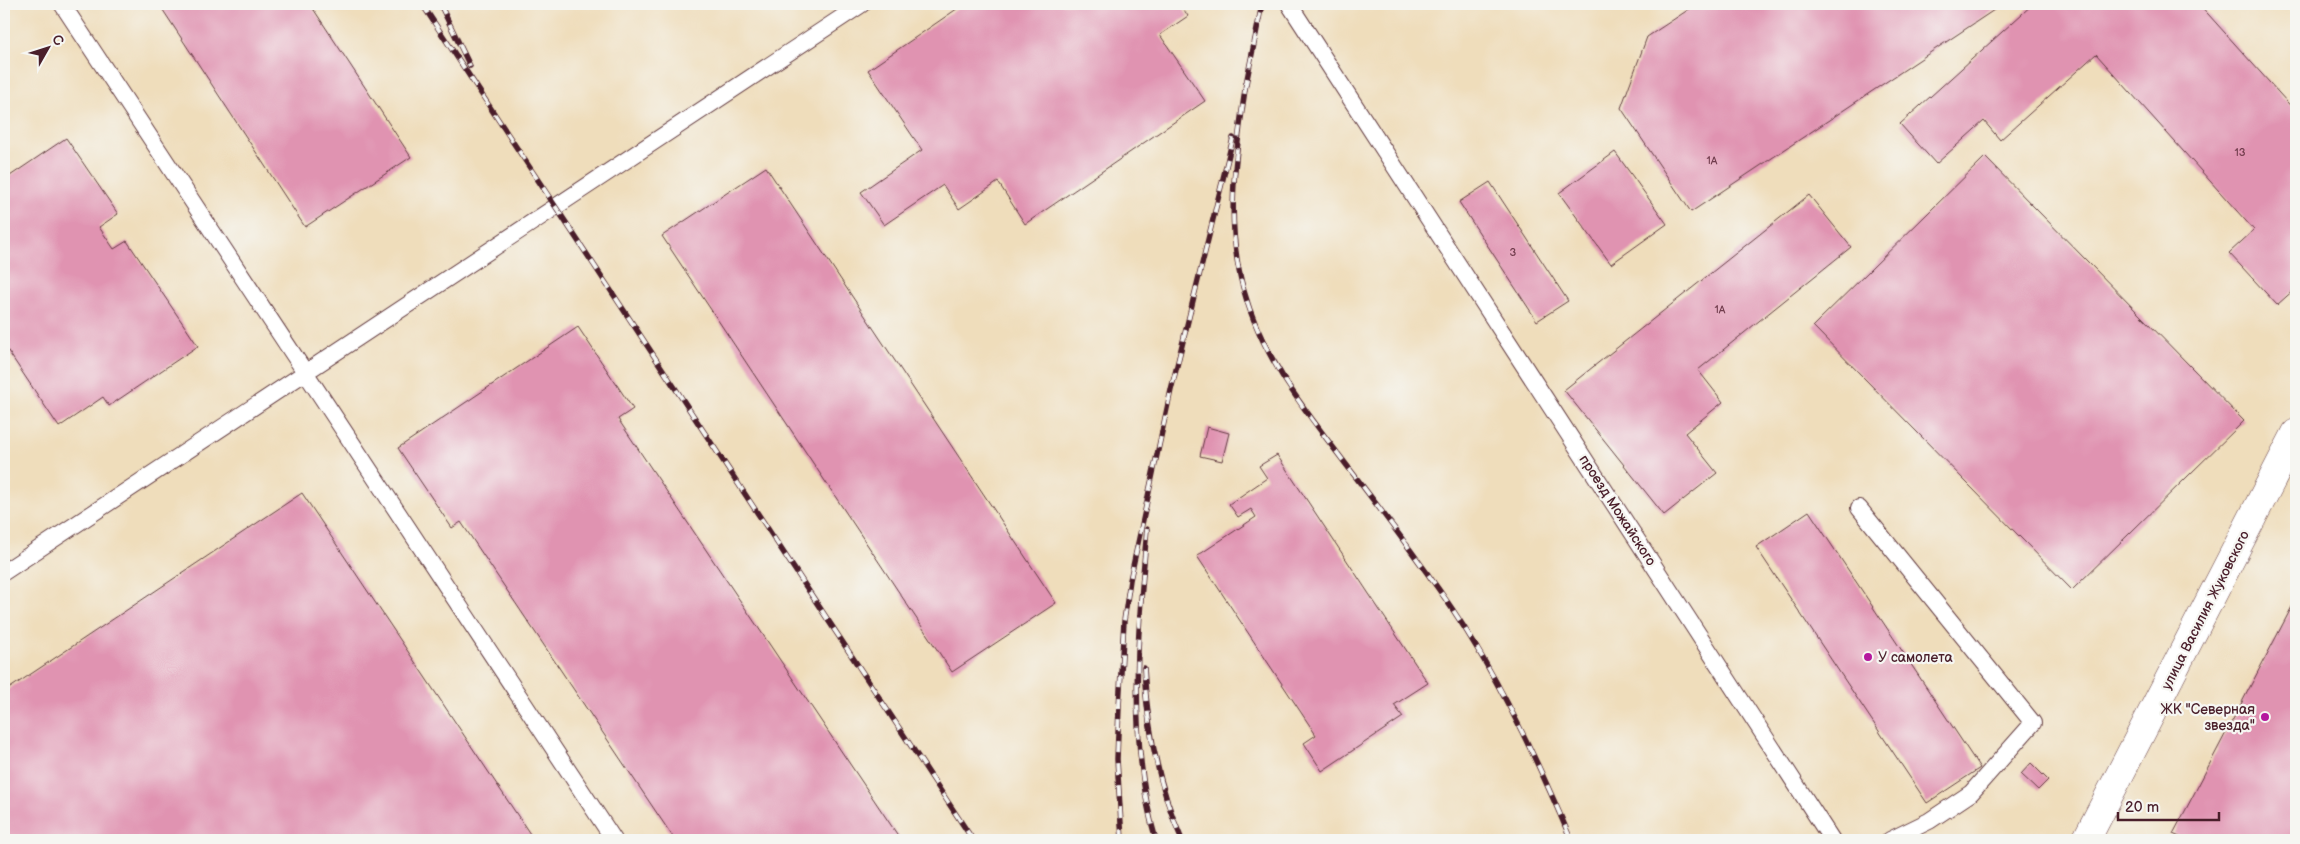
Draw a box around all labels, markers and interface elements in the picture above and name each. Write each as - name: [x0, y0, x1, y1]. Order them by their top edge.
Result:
- north arrow: [22, 22, 72, 72]
- text: С: [48, 31, 68, 49]
- house number: 13: [2234, 146, 2246, 159]
- house number: 1А: [1707, 154, 1718, 167]
- house number: 3: [1510, 246, 1517, 259]
- house number: 1А: [1715, 303, 1726, 316]
- street label: проезд Можайского: [1575, 452, 1660, 569]
- street label: улица Василия Жуковского: [2158, 528, 2253, 693]
- place label: У самолета: [1878, 649, 1953, 666]
- marker: У самолета: [1862, 651, 1874, 663]
- place label: ЖК "Северная звезда": [2160, 701, 2255, 734]
- marker: ЖК "Северная звезда": [2259, 711, 2271, 723]
- scale bar: [2118, 789, 2219, 821]
- text: 20 m: [2125, 798, 2159, 817]

